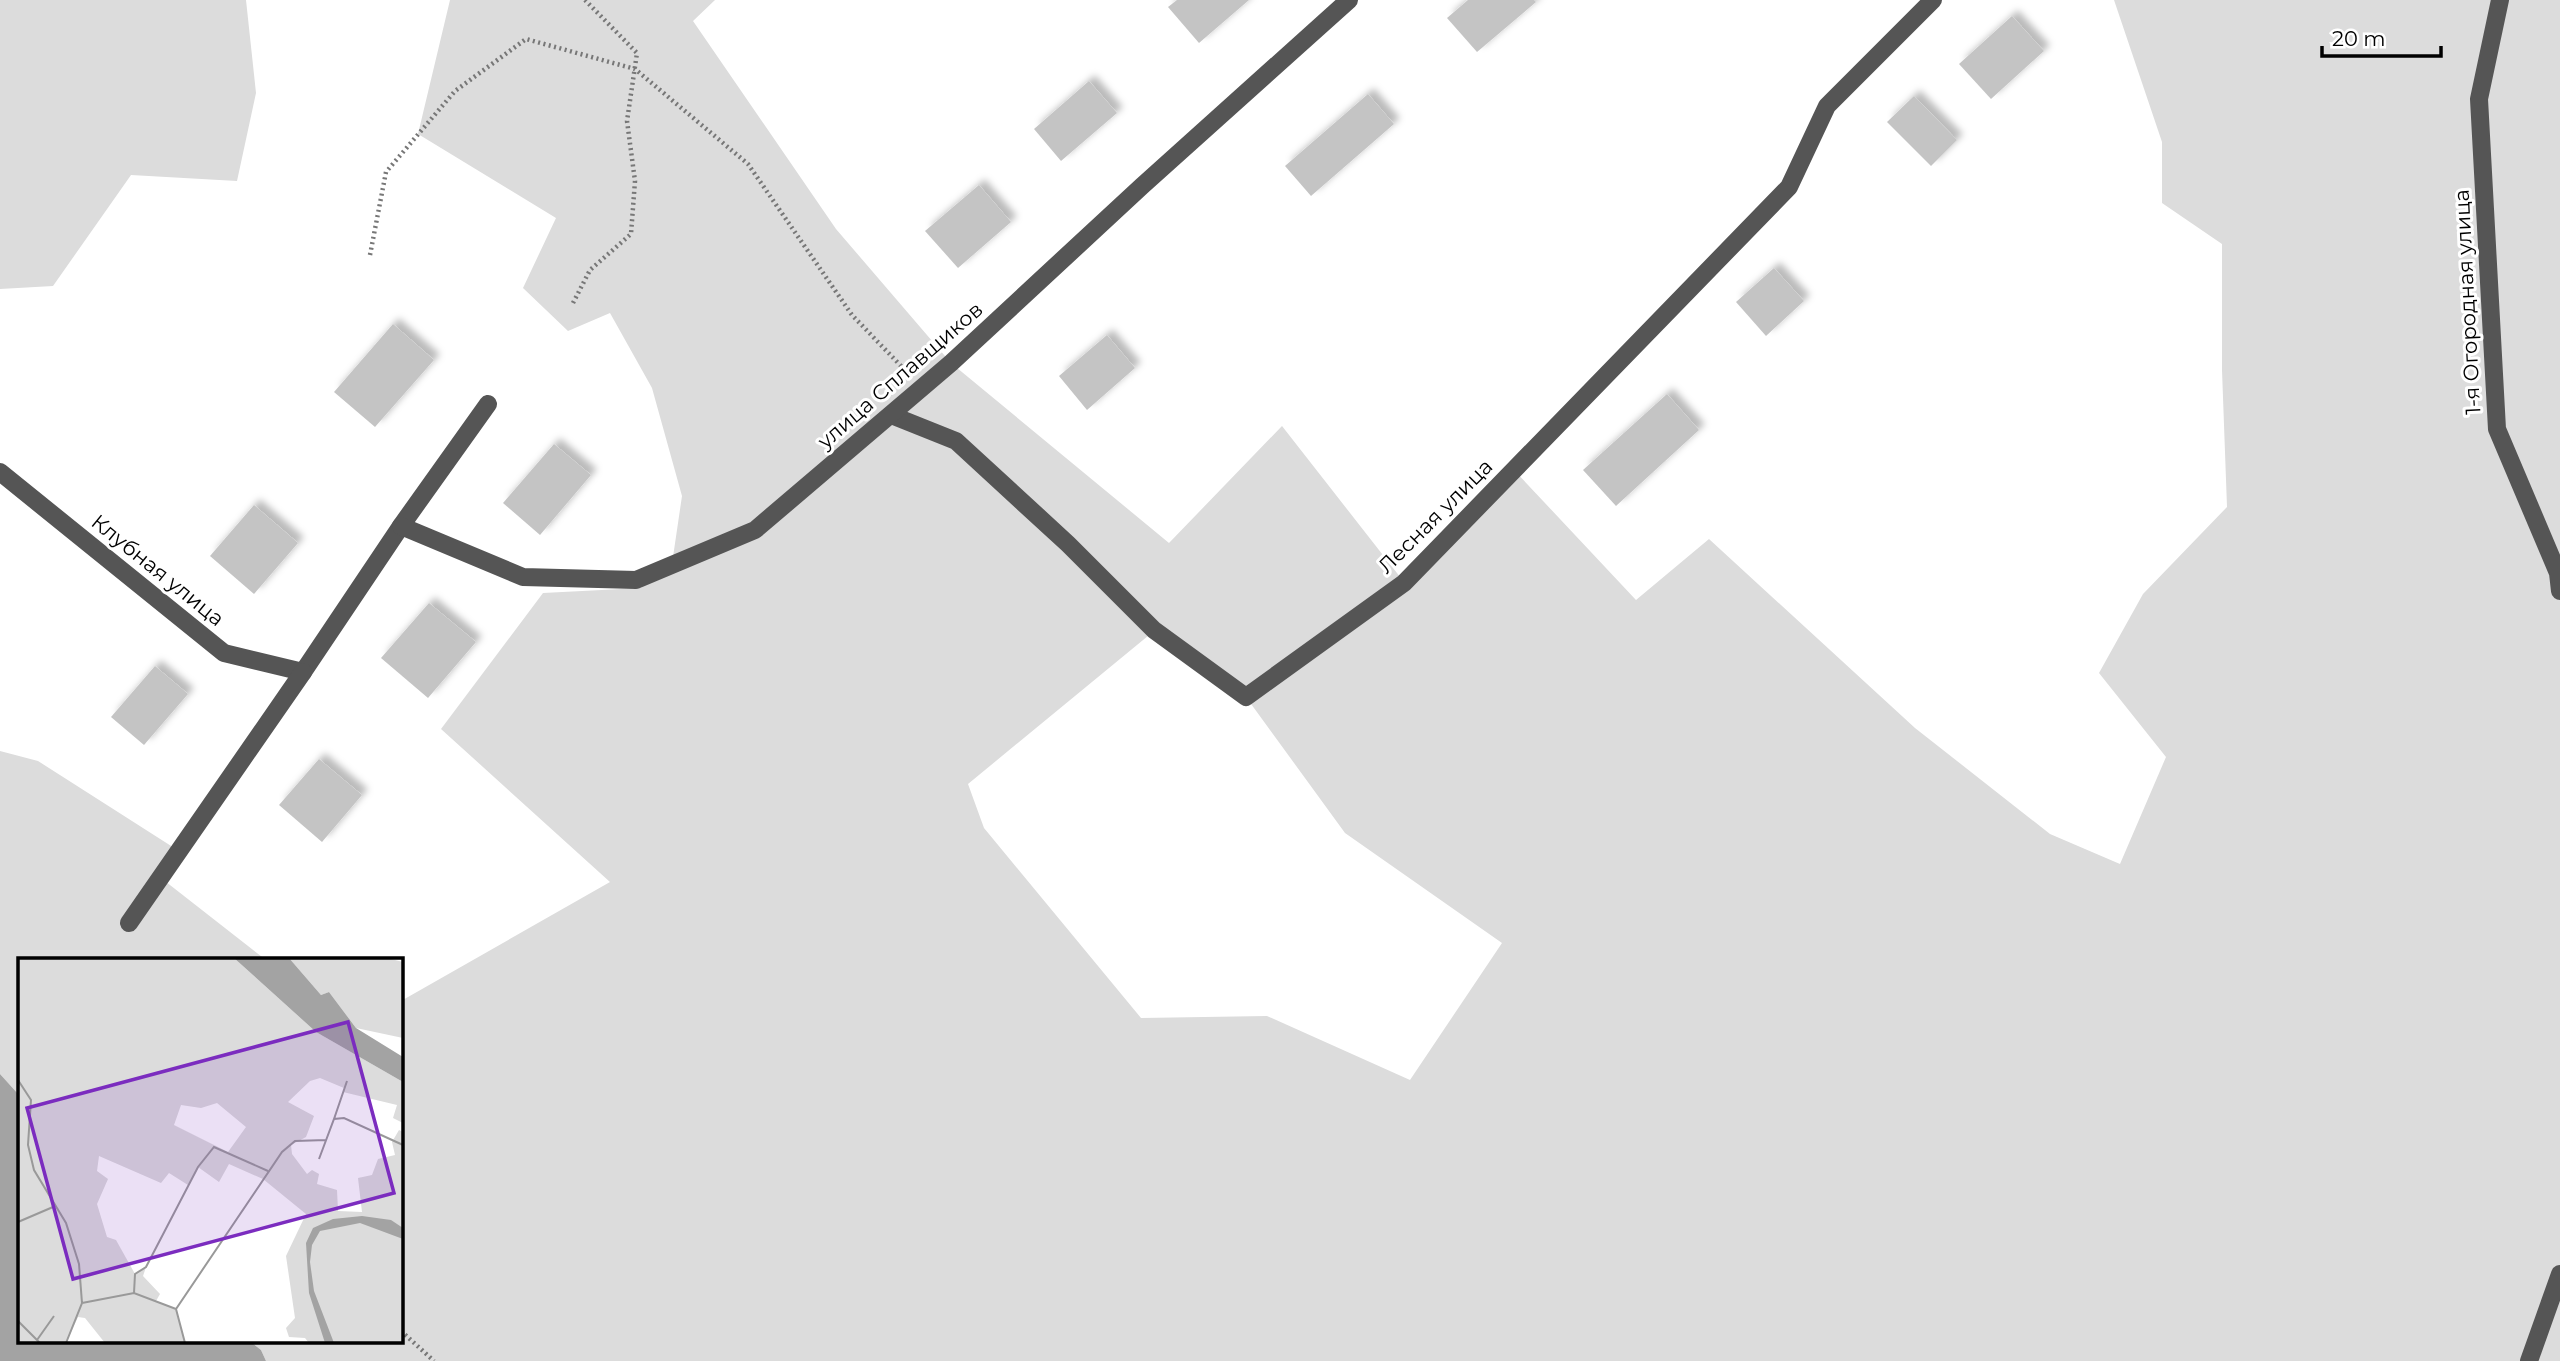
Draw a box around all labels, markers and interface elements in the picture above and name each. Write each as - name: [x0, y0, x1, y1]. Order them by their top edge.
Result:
- scale bar: [2322, 14, 2441, 58]
- text: 20 m: [2332, 26, 2386, 51]
- street label: 1-я Огородная улица: [2449, 189, 2485, 415]
- street label: улица Сплавщиков: [812, 297, 988, 454]
- street label: Лесная улица: [1373, 454, 1497, 578]
- street label: Клубная улица: [87, 509, 229, 631]
- inset map: [18, 958, 402, 1344]

